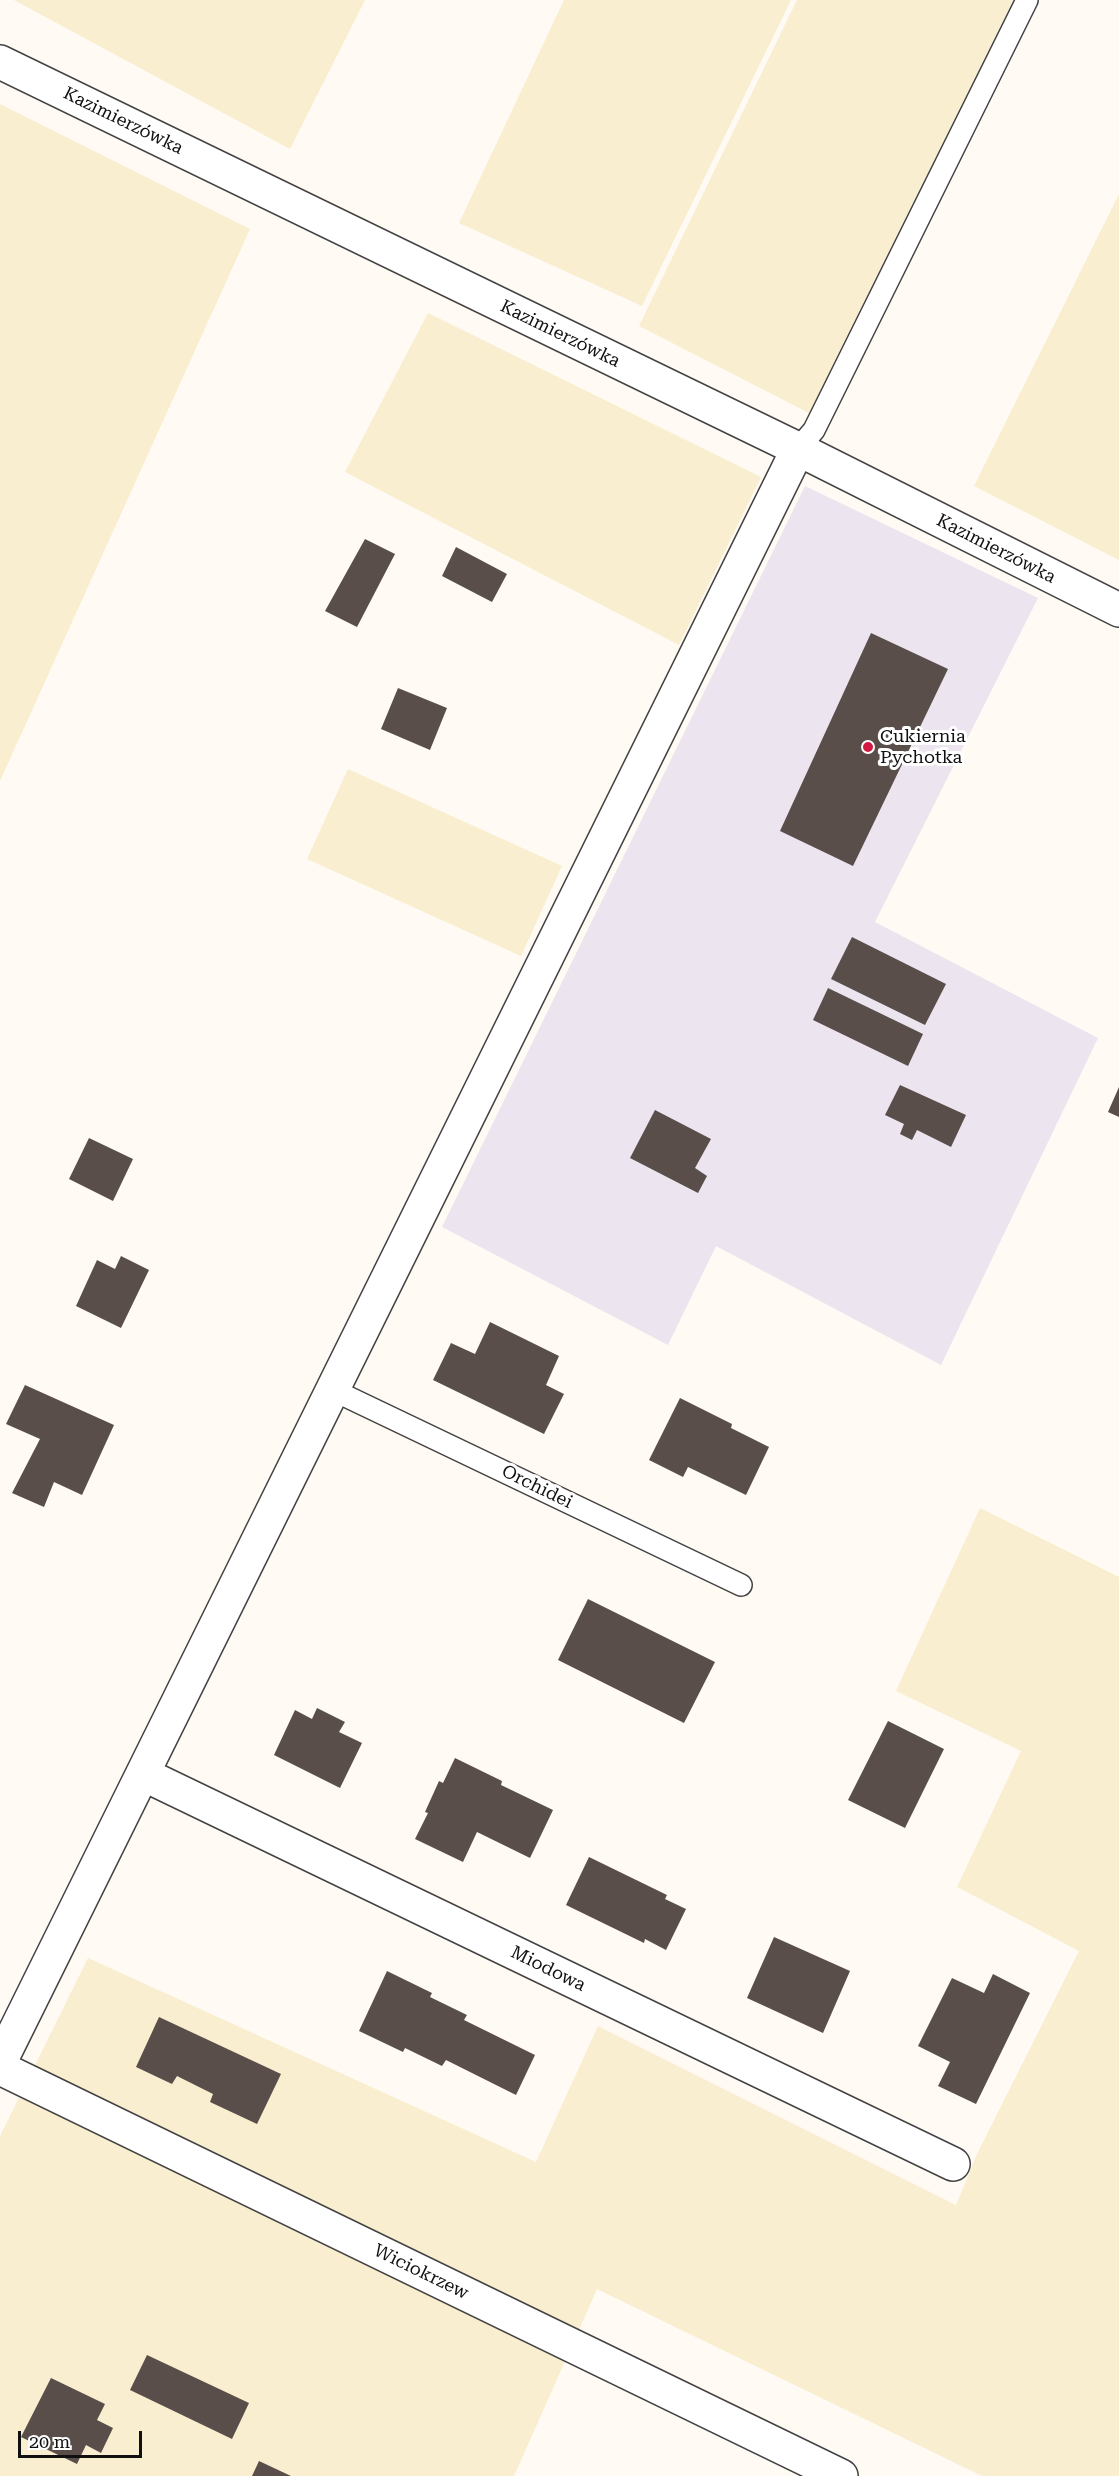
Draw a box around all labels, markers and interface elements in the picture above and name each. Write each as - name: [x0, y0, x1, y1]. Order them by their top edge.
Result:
- street label: Kazimierzówka: [59, 83, 187, 159]
- street label: Kazimierzówka: [496, 296, 624, 372]
- street label: Kazimierzówka: [933, 510, 1059, 588]
- place label: Cukiernia Pychotka: [880, 726, 966, 768]
- marker: Cukiernia Pychotka: [861, 740, 875, 754]
- street label: Orchidei: [498, 1461, 576, 1513]
- street label: Miodowa: [507, 1942, 589, 1996]
- street label: Wiciokrzew: [370, 2240, 472, 2304]
- scale bar: [21, 2419, 146, 2457]
- text: 20 m: [29, 2431, 70, 2452]

